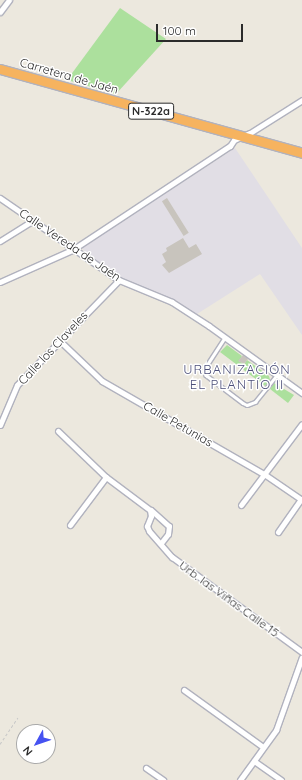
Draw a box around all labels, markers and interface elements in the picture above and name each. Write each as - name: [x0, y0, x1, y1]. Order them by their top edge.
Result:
- scale bar: [158, 16, 245, 42]
- text: 100 m: [163, 23, 196, 38]
- street label: Carretera de Jaén: [18, 55, 120, 97]
- road number: N-322a: [128, 102, 174, 120]
- street label: Calle Vereda de Jaén: [17, 206, 123, 284]
- street label: Calle los Claveles: [15, 308, 91, 388]
- district label: URBANIZACIÓN EL PLANTÍO II: [183, 362, 291, 393]
- street label: Calle Petunias: [141, 398, 215, 450]
- street label: Urb. las Viñas Calle 15: [176, 558, 282, 640]
- north arrow: [16, 724, 56, 764]
- text: N: [20, 743, 36, 759]

